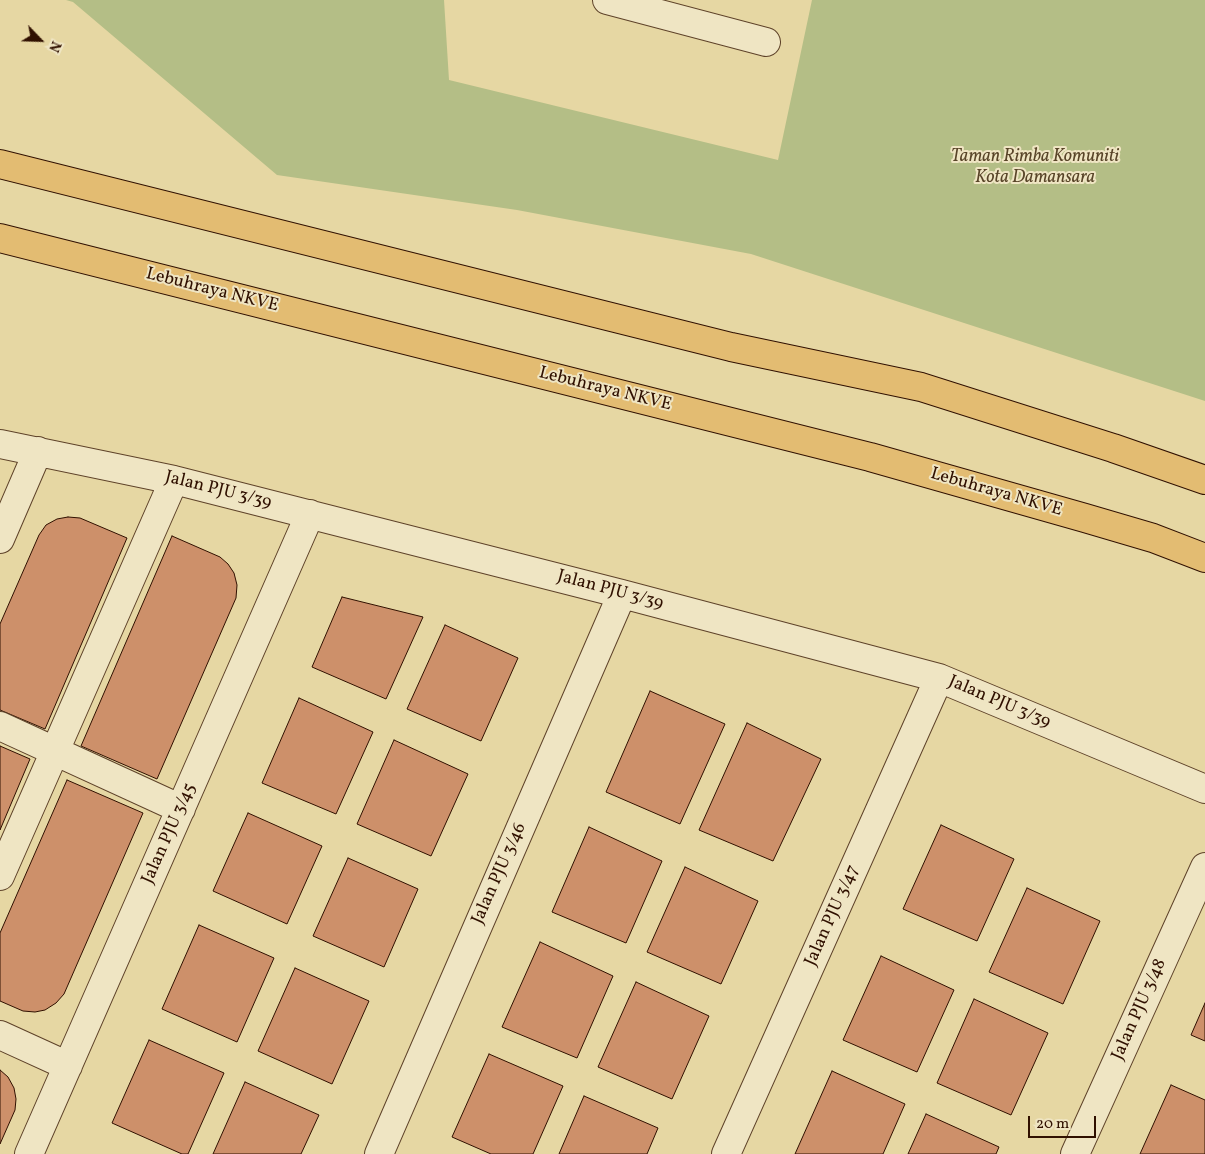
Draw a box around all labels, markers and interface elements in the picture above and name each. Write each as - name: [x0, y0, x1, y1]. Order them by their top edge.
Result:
- north arrow: [15, 15, 65, 65]
- text: N: [43, 38, 65, 55]
- park label: Taman Rimba Komuniti Kota Damansara: [951, 147, 1119, 190]
- street label: Lebuhraya NKVE: [143, 264, 281, 318]
- street label: Lebuhraya NKVE: [536, 363, 674, 417]
- street label: Lebuhraya NKVE: [928, 464, 1064, 522]
- street label: Jalan PJU 3/39: [162, 467, 274, 515]
- street label: Jalan PJU 3/39: [554, 566, 666, 616]
- street label: Jalan PJU 3/39: [945, 672, 1053, 734]
- street label: Jalan PJU 3/45: [138, 780, 202, 888]
- street label: Jalan PJU 3/46: [468, 820, 532, 928]
- street label: Jalan PJU 3/47: [801, 862, 865, 970]
- street label: Jalan PJU 3/48: [1108, 956, 1172, 1064]
- scale bar: [1030, 1106, 1098, 1138]
- text: 20 m: [1036, 1114, 1069, 1135]

